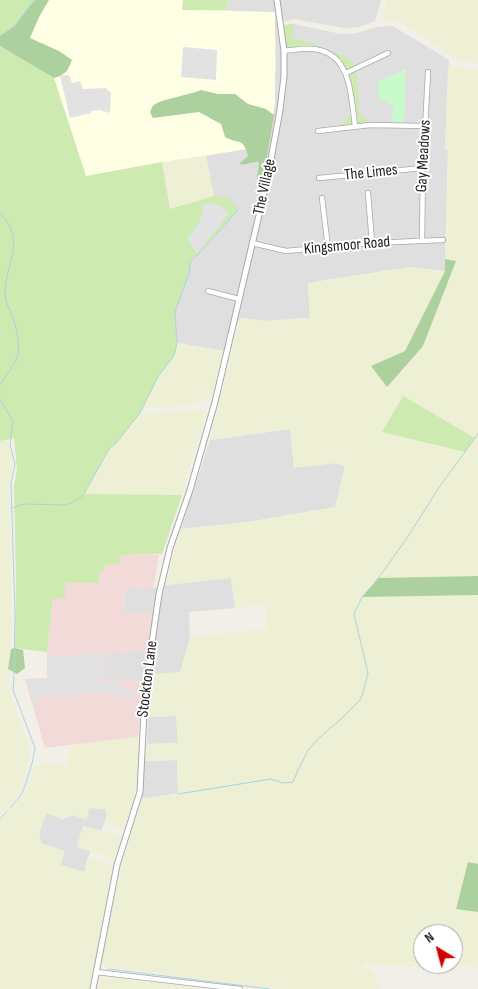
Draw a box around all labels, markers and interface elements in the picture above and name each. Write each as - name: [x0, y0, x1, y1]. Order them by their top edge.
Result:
- street label: Gay Meadows: [413, 119, 435, 193]
- street label: The Village: [250, 157, 280, 217]
- street label: The Limes: [343, 161, 399, 185]
- street label: Kingsmoor Road: [303, 233, 391, 259]
- street label: Stockton Lane: [134, 640, 162, 718]
- north arrow: [413, 924, 463, 974]
- text: N: [421, 928, 437, 946]

